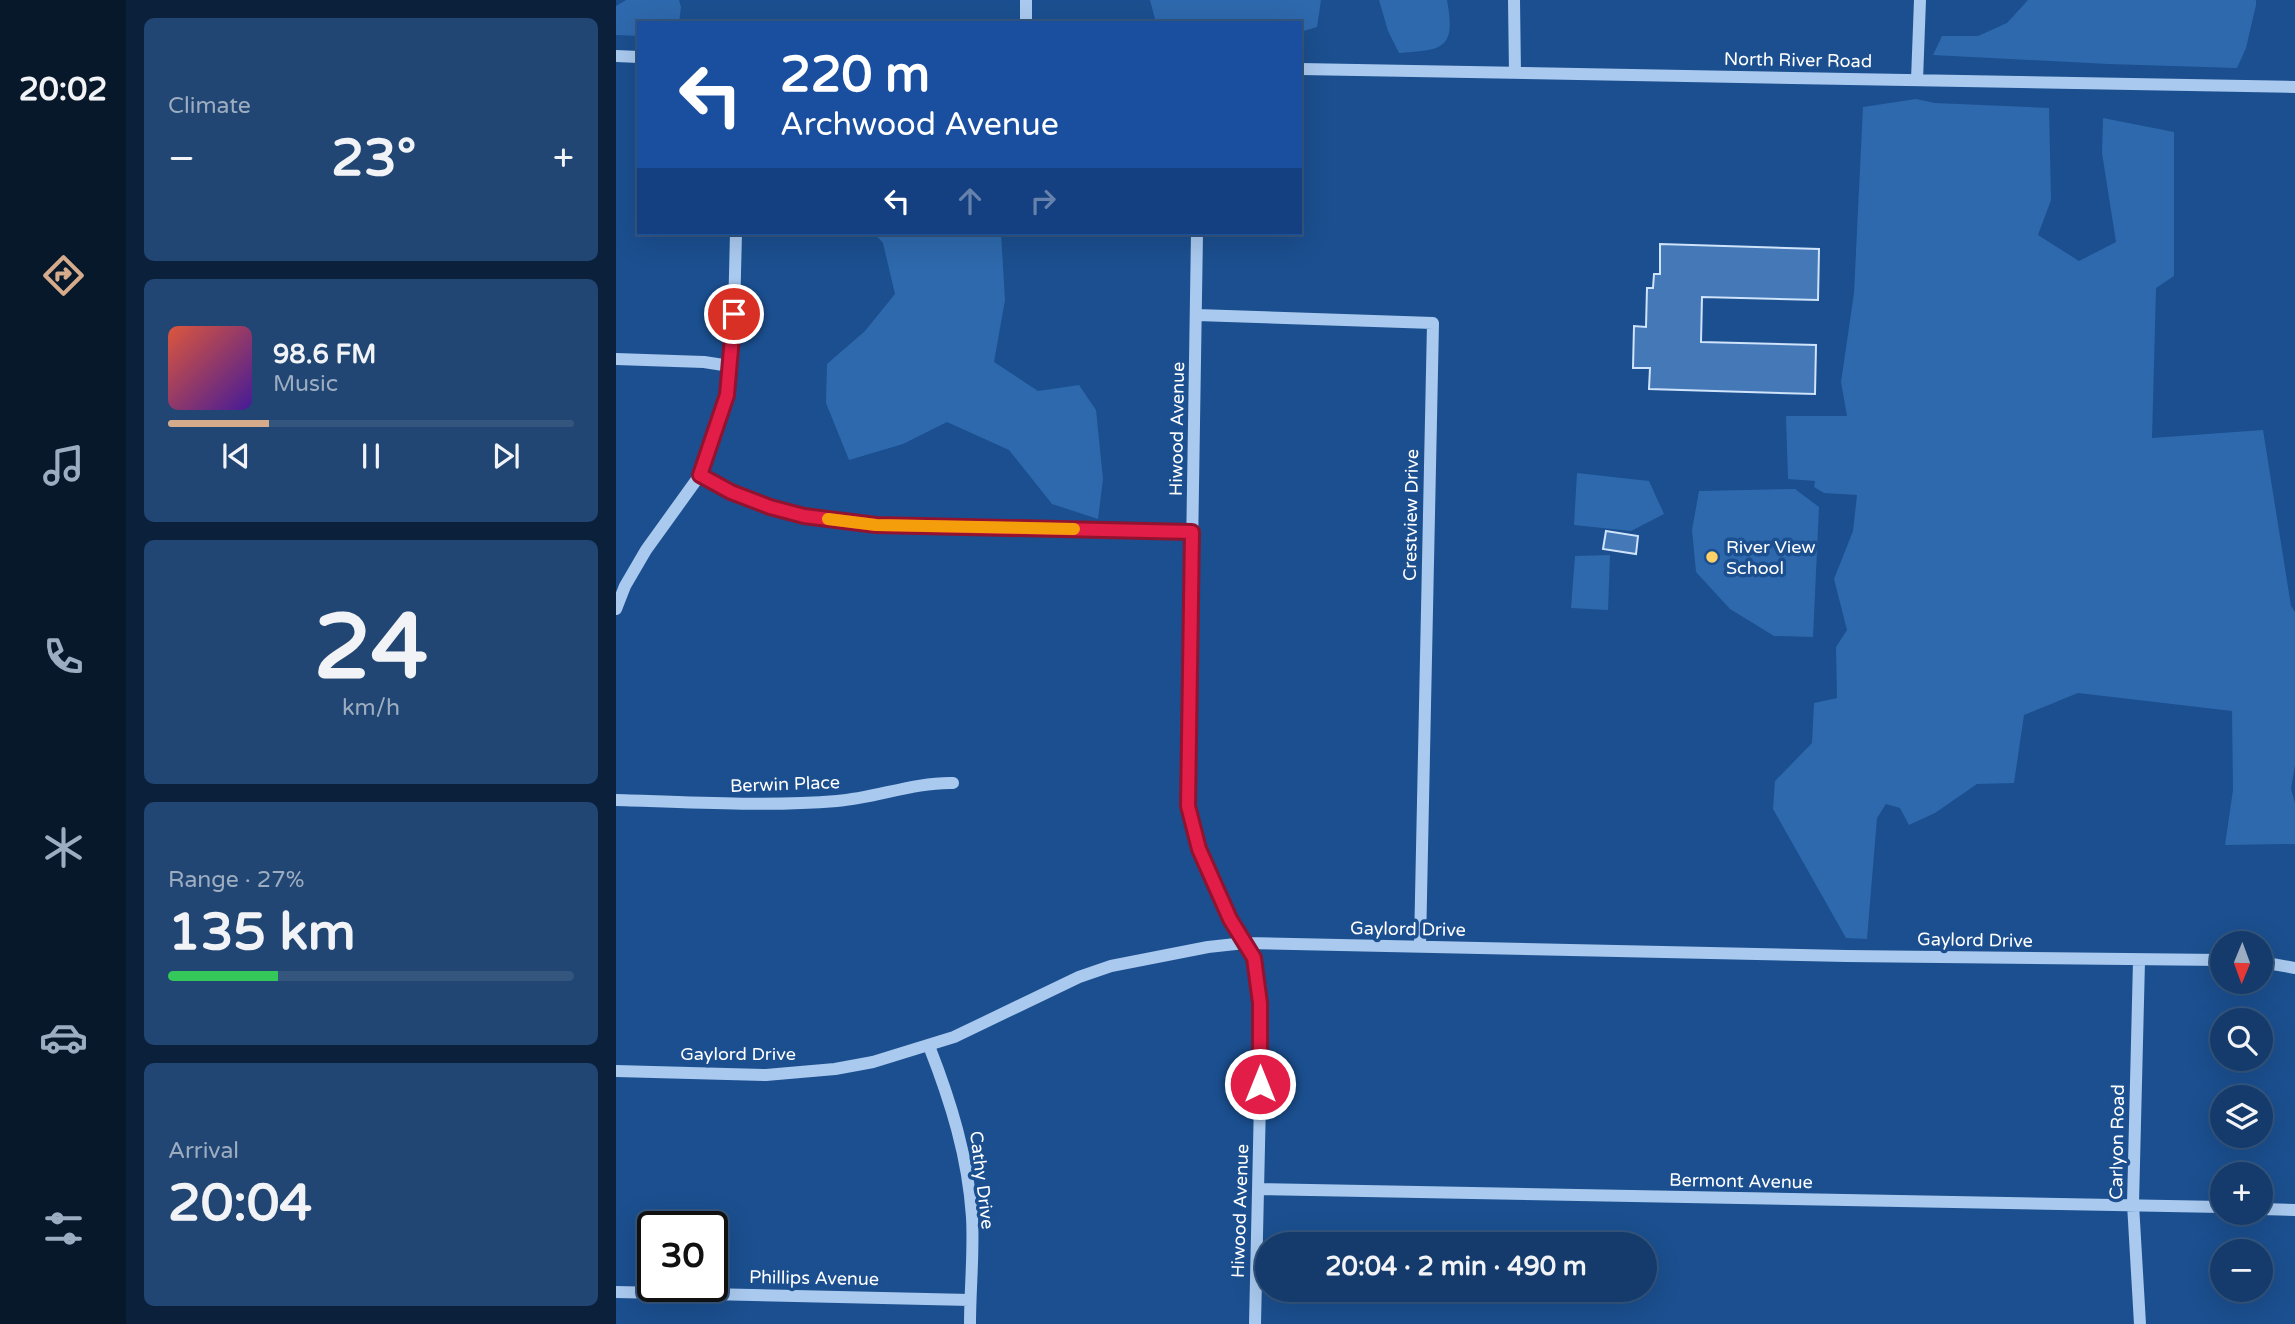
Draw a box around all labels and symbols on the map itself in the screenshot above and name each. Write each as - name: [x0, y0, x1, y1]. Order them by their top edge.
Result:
- street label: North River Road: [1724, 48, 1872, 72]
- pin: [704, 284, 764, 344]
- street label: Hiwood Avenue: [1165, 362, 1189, 496]
- street label: Crestview Drive: [1399, 449, 1423, 581]
- place label: River View School: [1726, 536, 1816, 579]
- marker: River View School: [1704, 549, 1720, 565]
- street label: Berwin Place: [730, 771, 840, 797]
- street label: Gaylord Drive: [1350, 917, 1466, 941]
- street label: Gaylord Drive: [1917, 928, 2033, 952]
- north arrow: [2210, 931, 2273, 994]
- street label: Gaylord Drive: [680, 1043, 796, 1065]
- position arrow: [1223, 1047, 1297, 1121]
- street label: Carlyon Road: [2105, 1084, 2129, 1200]
- street label: Cathy Drive: [965, 1130, 999, 1230]
- street label: Hiwood Avenue: [1227, 1143, 1253, 1279]
- street label: Bermont Avenue: [1669, 1169, 1813, 1193]
- speed limit sign: 30: [637, 1211, 728, 1302]
- street label: Phillips Avenue: [749, 1266, 879, 1290]

